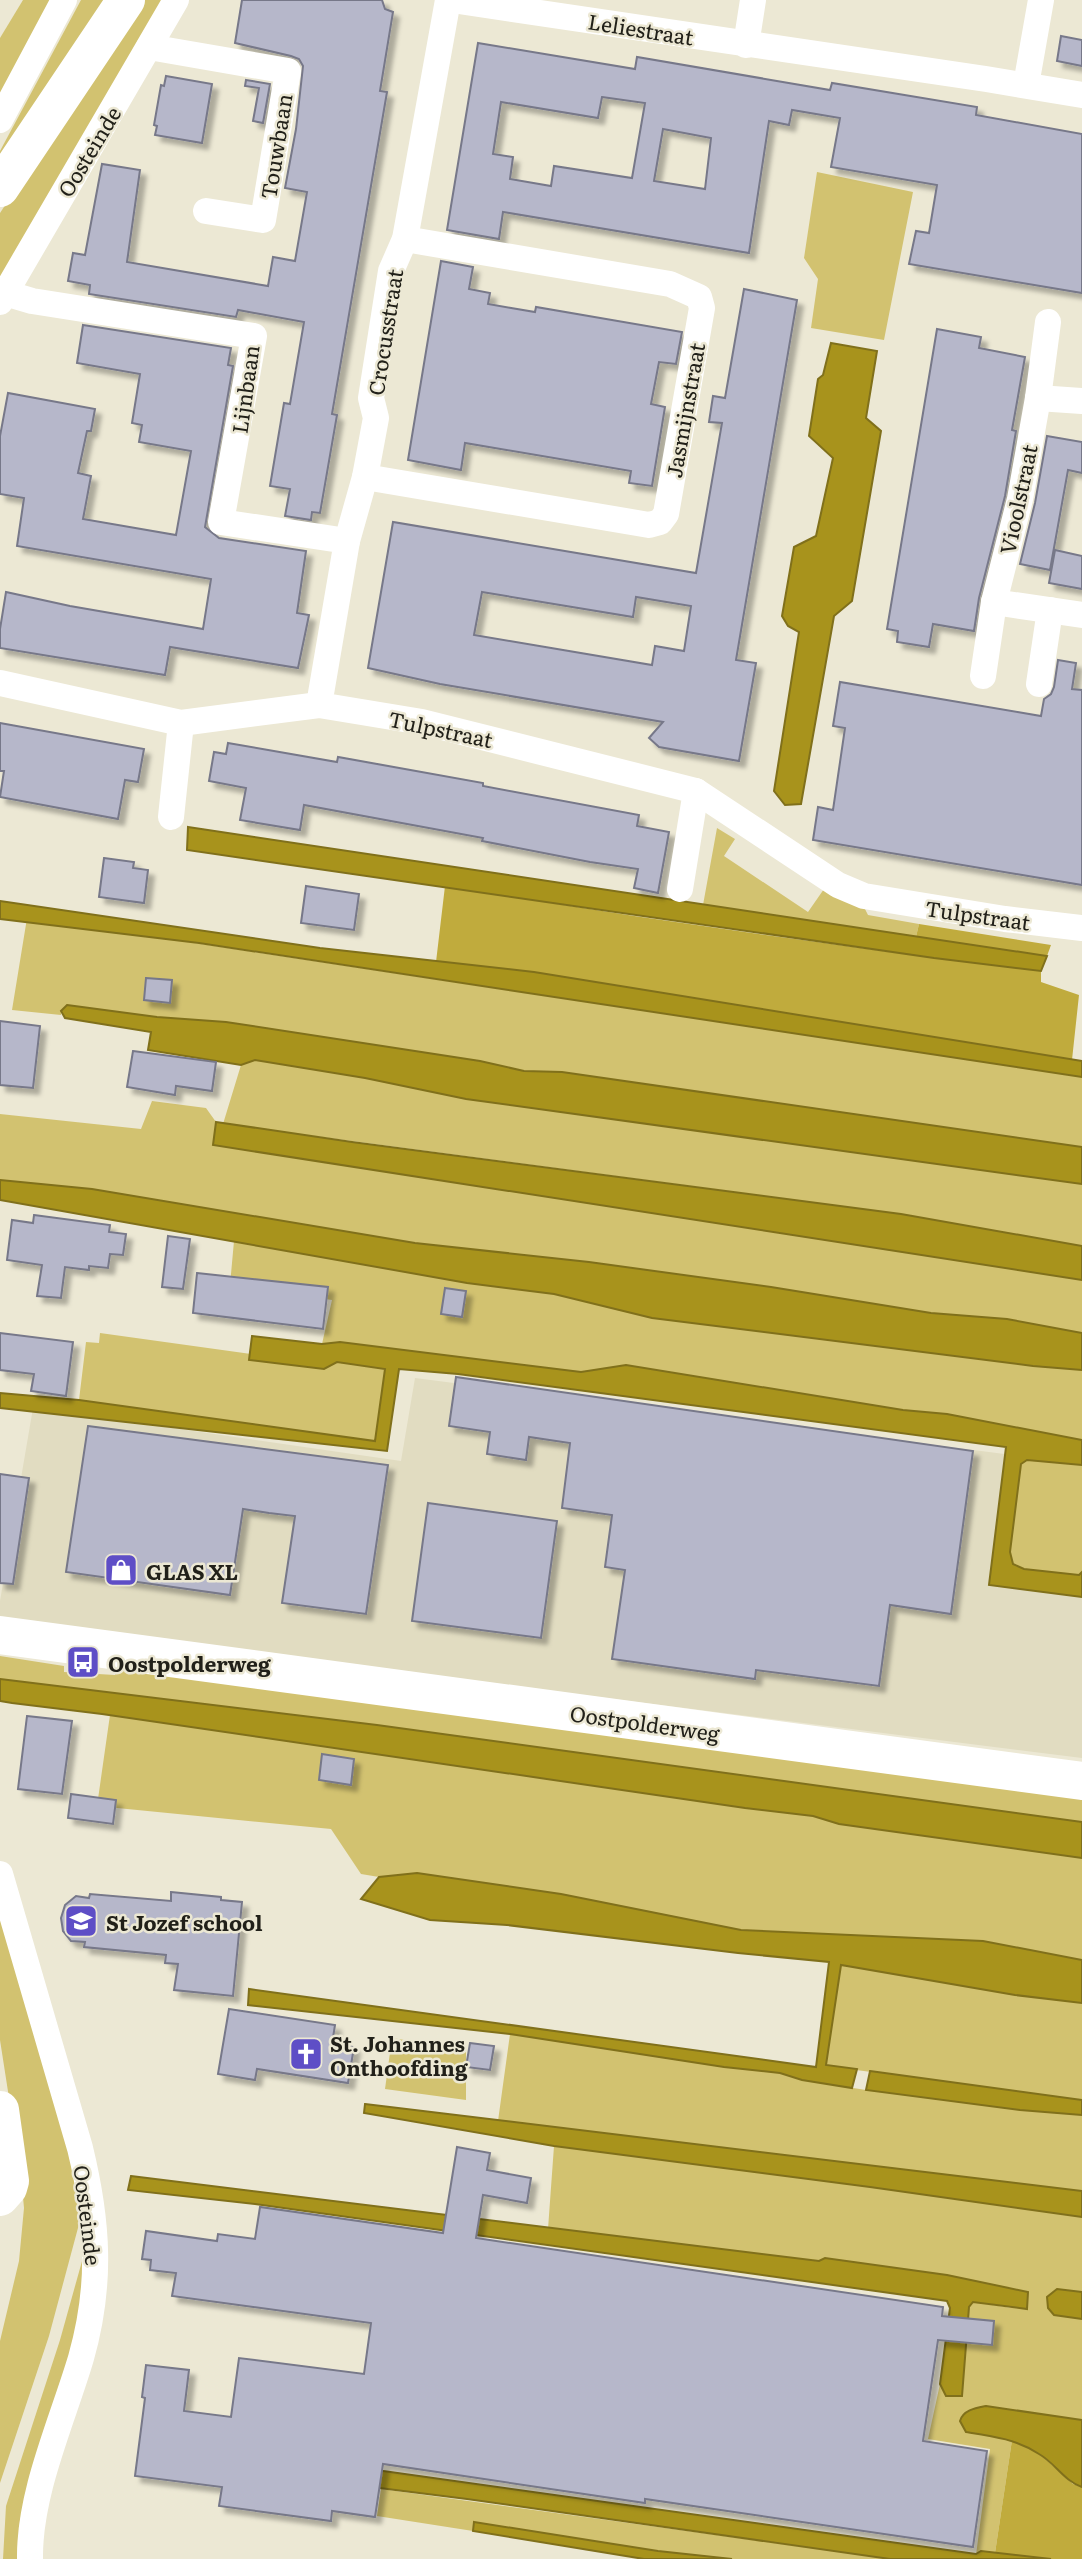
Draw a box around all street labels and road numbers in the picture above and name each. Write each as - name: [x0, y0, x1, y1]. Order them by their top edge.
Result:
- street label: Leliestraat: [586, 4, 696, 52]
- street label: Touwbaan: [251, 91, 299, 201]
- street label: Oosteinde: [49, 100, 127, 202]
- street label: Crocusstraat: [359, 266, 409, 398]
- street label: Jasmijnstraat: [657, 339, 711, 480]
- street label: Lijnbaan: [222, 343, 266, 435]
- street label: Vioolstraat: [990, 441, 1044, 557]
- street label: Tulpstraat: [386, 702, 496, 754]
- street label: Tulpstraat: [923, 891, 1033, 937]
- street label: Oostpolderweg: [568, 1696, 722, 1748]
- street label: Oosteinde: [67, 2163, 111, 2267]

